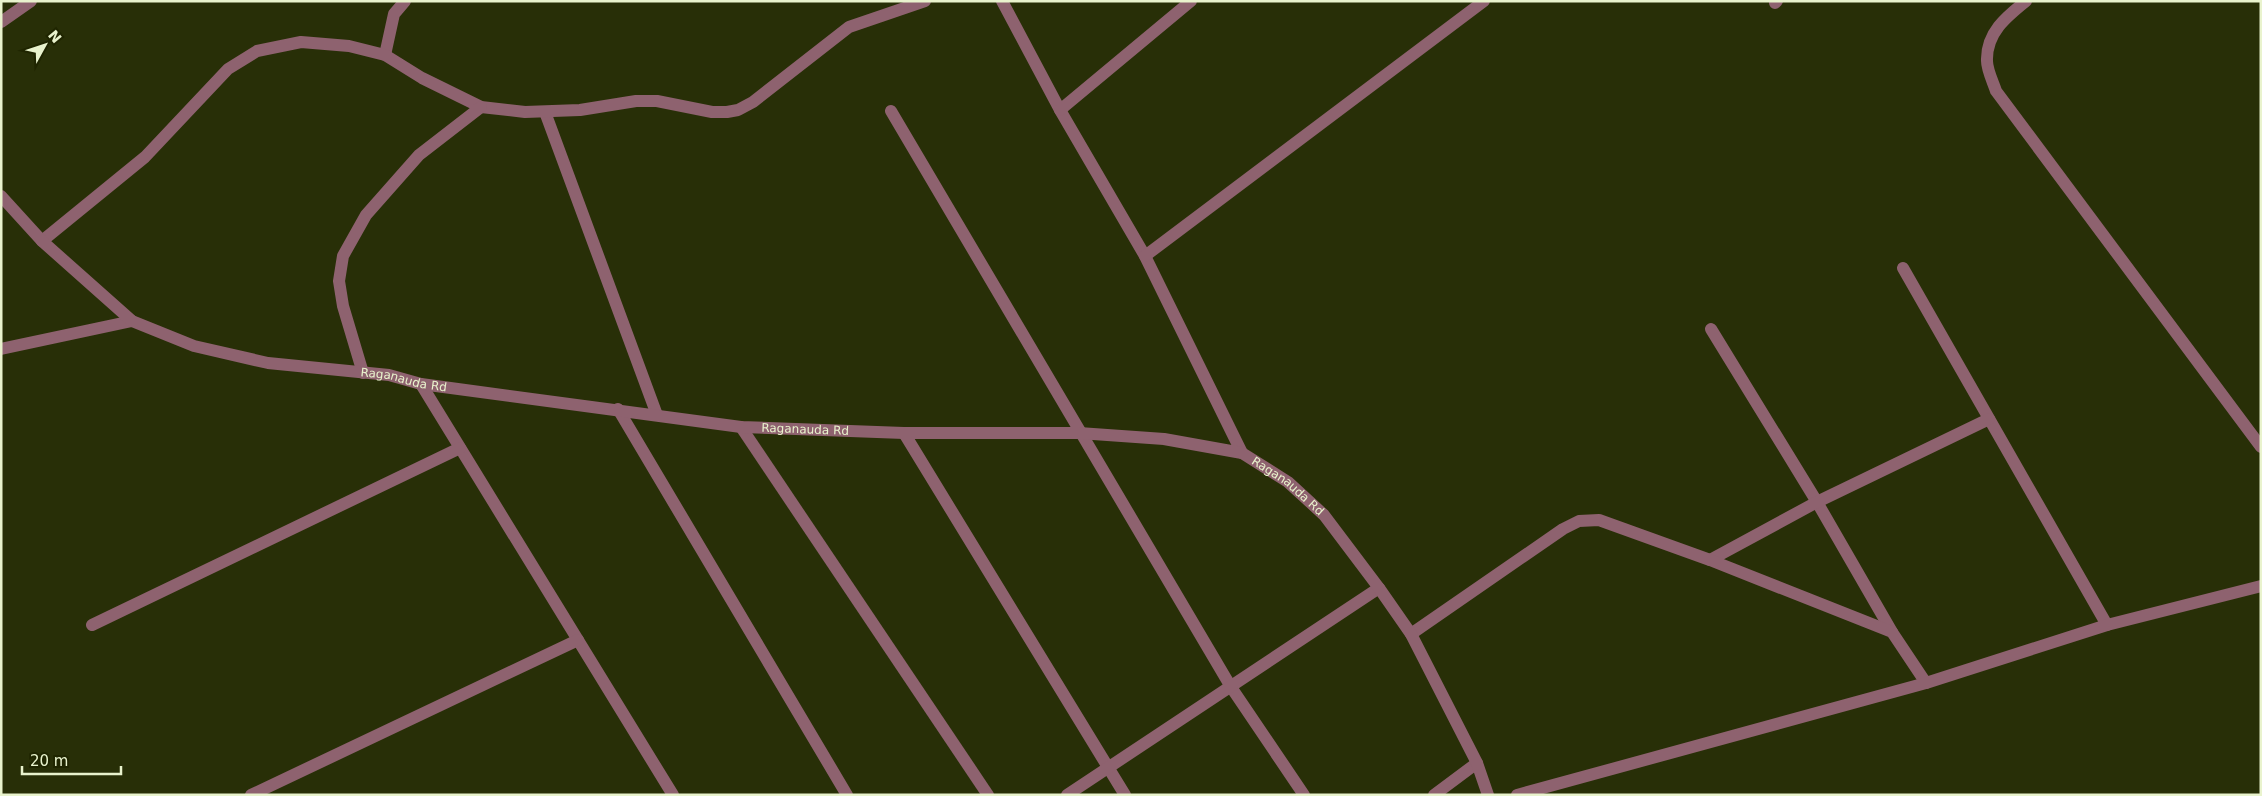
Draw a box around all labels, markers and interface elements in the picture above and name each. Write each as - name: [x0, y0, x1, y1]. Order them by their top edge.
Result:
- north arrow: [20, 20, 70, 70]
- text: N: [45, 27, 65, 46]
- street label: Raganauda Rd: [360, 365, 448, 394]
- street label: Raganauda Rd: [761, 421, 849, 438]
- street label: Raganauda Rd: [1249, 454, 1327, 518]
- scale bar: [22, 744, 121, 776]
- text: 20 m: [30, 752, 68, 770]

